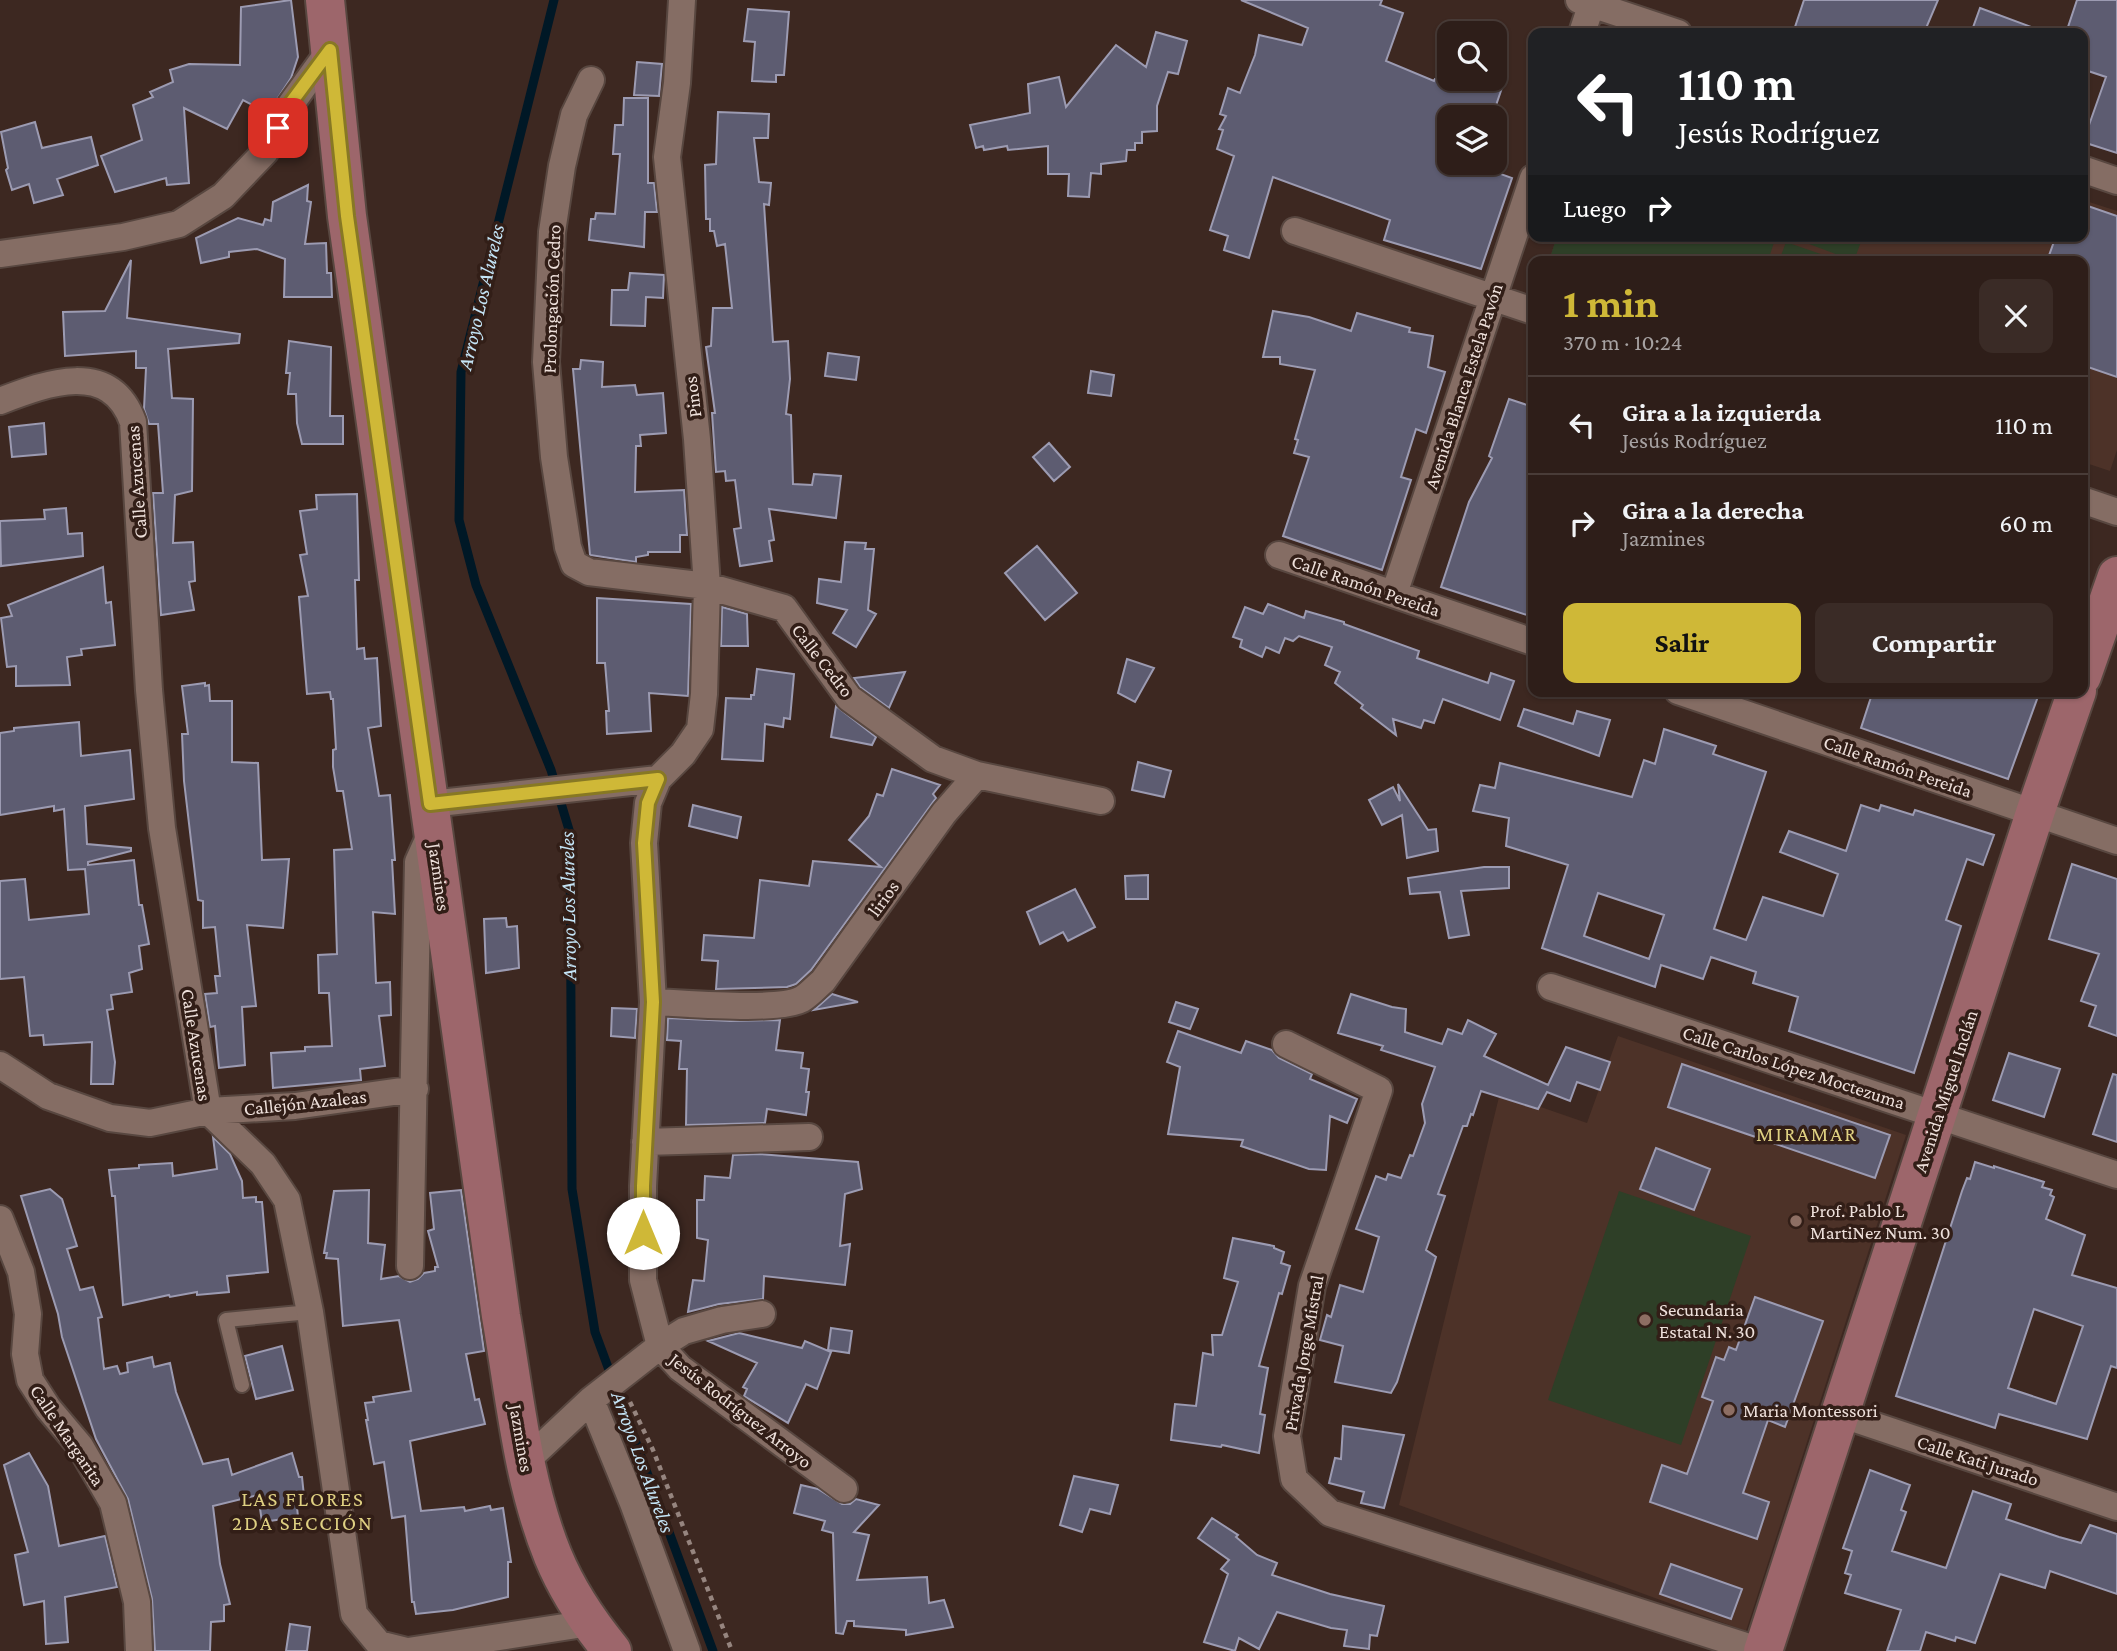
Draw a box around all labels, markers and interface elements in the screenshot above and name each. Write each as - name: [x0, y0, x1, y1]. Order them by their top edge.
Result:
- map controls: [1437, 21, 1507, 175]
- button: search: [1437, 21, 1507, 91]
- icon: left: [1563, 56, 1654, 147]
- text: 110 m: [1678, 56, 1795, 111]
- pin: [248, 98, 308, 158]
- button: layers: [1437, 105, 1507, 175]
- icon: arrive: [259, 109, 297, 147]
- text: Jesús Rodríguez: [1678, 114, 1880, 150]
- icon: right: [1640, 189, 1678, 227]
- text: Luego: [1563, 194, 1626, 223]
- water label: Arroyo Los Alureles: [452, 221, 510, 373]
- street label: Prolongación Cedro: [538, 224, 565, 374]
- text: 1 min: [1563, 279, 1659, 326]
- button: close: [1979, 279, 2053, 353]
- street label: Avenida Blanca Estela Pavón: [1420, 281, 1507, 492]
- text: 370 m · 10:24: [1563, 329, 1683, 355]
- street label: Pinos: [680, 375, 705, 419]
- text: Gira a la izquierda: [1622, 398, 1821, 427]
- icon: left: [1563, 406, 1601, 444]
- text: 110 m: [1995, 411, 2053, 440]
- street label: Calle Azucenas: [122, 425, 151, 539]
- text: Jesús Rodríguez: [1622, 427, 1767, 453]
- text: Gira a la derecha: [1622, 496, 1804, 525]
- icon: right: [1563, 504, 1601, 542]
- text: 60 m: [1999, 509, 2053, 538]
- text: Jazmines: [1622, 525, 1705, 551]
- street label: Calle Ramón Pereida: [1289, 550, 1443, 621]
- button: Salir: [1563, 603, 1801, 683]
- button: Compartir: [1815, 603, 2053, 683]
- street label: Calle Cedro: [788, 620, 858, 701]
- street label: Calle Ramón Pereida: [1821, 731, 1975, 802]
- water label: Arroyo Los Alureles: [555, 831, 581, 982]
- street label: Jazmines: [424, 840, 455, 913]
- street label: lirios: [864, 877, 903, 920]
- street label: Calle Azucenas: [177, 987, 216, 1103]
- street label: Avenida Miguel Inclán: [1909, 1007, 1982, 1175]
- street label: Calle Carlos López Moctezuma: [1680, 1022, 1908, 1113]
- street label: Callejón Azaleas: [243, 1086, 368, 1120]
- district label: MIRAMAR: [1756, 1122, 1858, 1146]
- position arrow: [606, 1196, 680, 1270]
- place label: Prof. Pablo L MartiNez Num. 30: [1810, 1200, 1950, 1243]
- marker: Prof. Pablo L MartiNez Num. 30: [1788, 1213, 1804, 1229]
- street label: Privada Jorge Mistral: [1279, 1273, 1328, 1433]
- place label: Secundaria Estatal N. 30: [1659, 1299, 1755, 1342]
- marker: Secundaria Estatal N. 30: [1637, 1312, 1653, 1328]
- street label: Jesús Rodríguez Arroyo: [664, 1347, 816, 1472]
- street label: Calle Margarita: [26, 1381, 109, 1490]
- water label: Arroyo Los Alureles: [606, 1387, 680, 1536]
- street label: Jazmines: [505, 1400, 538, 1474]
- place label: Maria Montessori: [1743, 1400, 1878, 1421]
- marker: Maria Montessori: [1721, 1402, 1737, 1418]
- street label: Calle Kati Jurado: [1914, 1431, 2041, 1490]
- district label: LAS FLORES 2DA SECCIÓN: [232, 1487, 374, 1535]

